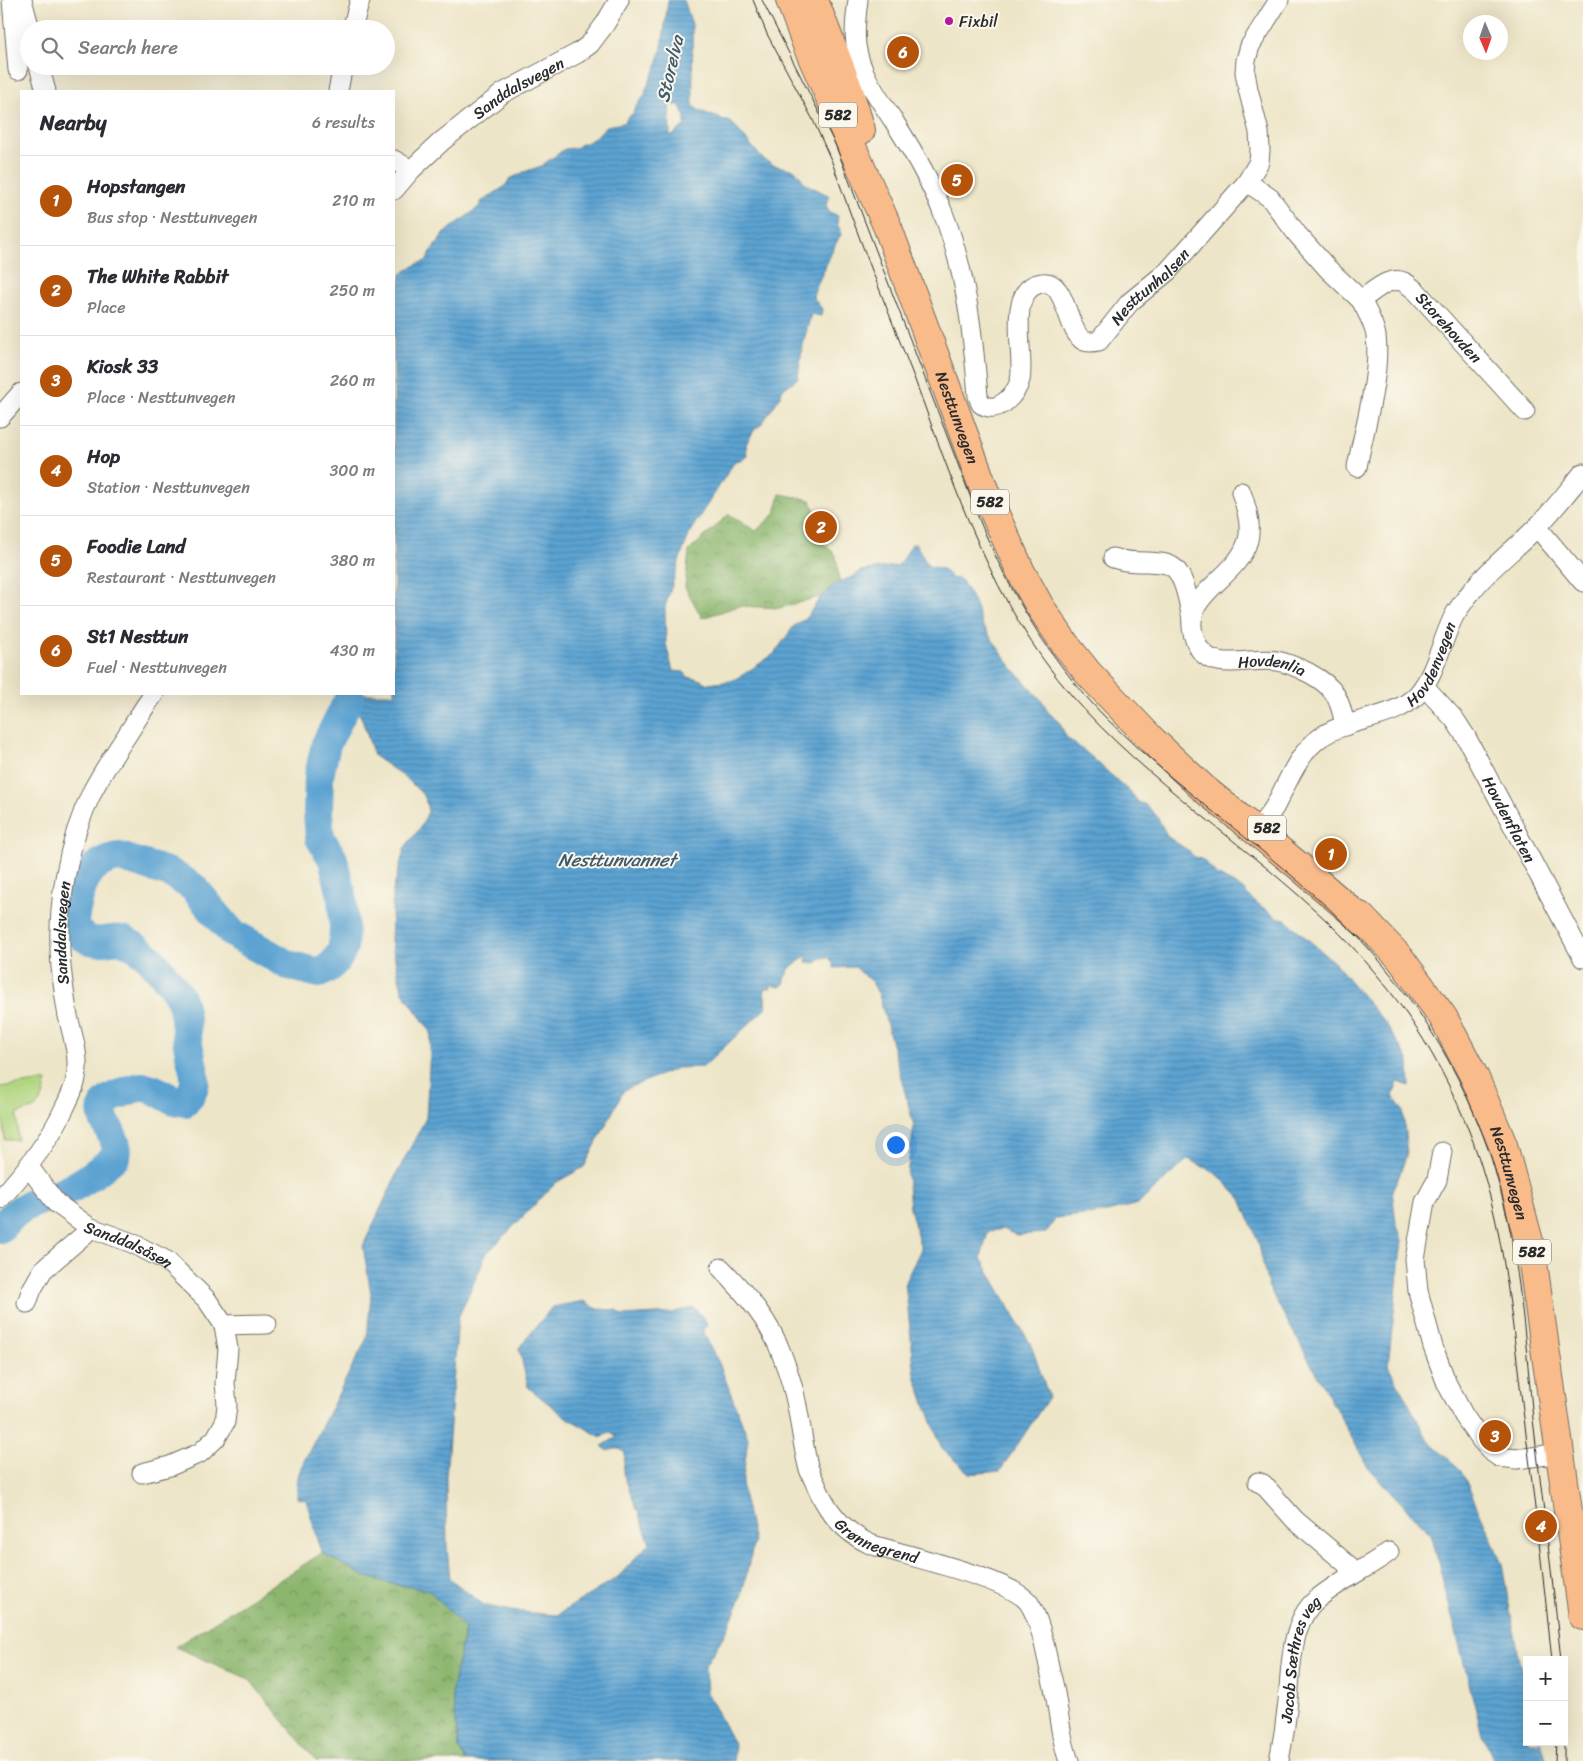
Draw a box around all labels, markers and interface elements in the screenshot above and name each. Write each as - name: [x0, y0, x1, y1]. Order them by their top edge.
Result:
- place label: Fixbil: [959, 7, 998, 36]
- marker: Fixbil: [943, 15, 955, 27]
- north arrow: [1463, 15, 1508, 60]
- search box: [20, 20, 395, 75]
- text: Search here: [78, 31, 178, 64]
- water label: Storelva: [647, 31, 694, 105]
- pin: 6: [887, 33, 919, 71]
- icon: search: [38, 34, 66, 62]
- street label: Sanddalsvegen: [466, 49, 570, 127]
- road number: 582: [819, 102, 857, 128]
- text: Nearby: [40, 104, 106, 142]
- text: 6 results: [312, 108, 375, 137]
- pin: 5: [941, 161, 973, 199]
- text: Hopstangen: [87, 170, 185, 203]
- text: 1: [53, 186, 59, 215]
- text: 210 m: [332, 186, 375, 215]
- text: Bus stop · Nesttunvegen: [87, 203, 257, 232]
- street label: Nesttunhalsen: [1103, 241, 1198, 332]
- text: The White Rabbit: [87, 260, 228, 293]
- text: 2: [51, 276, 61, 305]
- text: 250 m: [329, 276, 375, 305]
- street label: Storehovden: [1408, 285, 1490, 371]
- text: Place: [87, 293, 126, 322]
- text: Kiosk 33: [87, 350, 158, 383]
- text: 3: [52, 366, 60, 395]
- text: 260 m: [330, 366, 375, 395]
- street label: Nesttunvegen: [927, 367, 988, 469]
- text: Place · Nesttunvegen: [87, 383, 235, 412]
- text: Hop: [87, 440, 120, 473]
- text: 4: [51, 456, 61, 485]
- text: 300 m: [330, 456, 375, 485]
- text: Station · Nesttunvegen: [87, 473, 250, 502]
- road number: 582: [971, 490, 1009, 514]
- pin: 2: [805, 508, 837, 546]
- text: Foodie Land: [87, 530, 185, 563]
- text: 5: [51, 546, 61, 575]
- text: 380 m: [330, 546, 375, 575]
- text: Restaurant · Nesttunvegen: [87, 563, 276, 592]
- street label: Hovdenvegen: [1399, 617, 1465, 714]
- text: St1 Nesttun: [87, 620, 188, 653]
- text: 6: [51, 636, 61, 665]
- text: 430 m: [330, 636, 375, 665]
- street label: Hovdenlia: [1237, 646, 1311, 685]
- text: Fuel · Nesttunvegen: [87, 653, 227, 682]
- street label: Hovdenflaten: [1474, 770, 1544, 868]
- road number: 582: [1248, 816, 1286, 840]
- pin: 1: [1315, 835, 1347, 873]
- water label: Nesttunvannet: [558, 844, 679, 876]
- street label: Sanddalsvegen: [46, 879, 79, 986]
- street label: Nesttunvegen: [1481, 1121, 1537, 1224]
- your location: [883, 1132, 909, 1158]
- street label: Sanddalsåsen: [80, 1212, 181, 1276]
- road number: 582: [1513, 1240, 1551, 1264]
- pin: 3: [1479, 1417, 1511, 1455]
- pin: 4: [1525, 1507, 1557, 1545]
- street label: Grønnegrend: [827, 1511, 923, 1573]
- street label: Jacob Sæthres veg: [1271, 1588, 1328, 1725]
- map controls: [1523, 1656, 1568, 1746]
- button: +: [1523, 1656, 1568, 1701]
- button: −: [1523, 1701, 1568, 1746]

